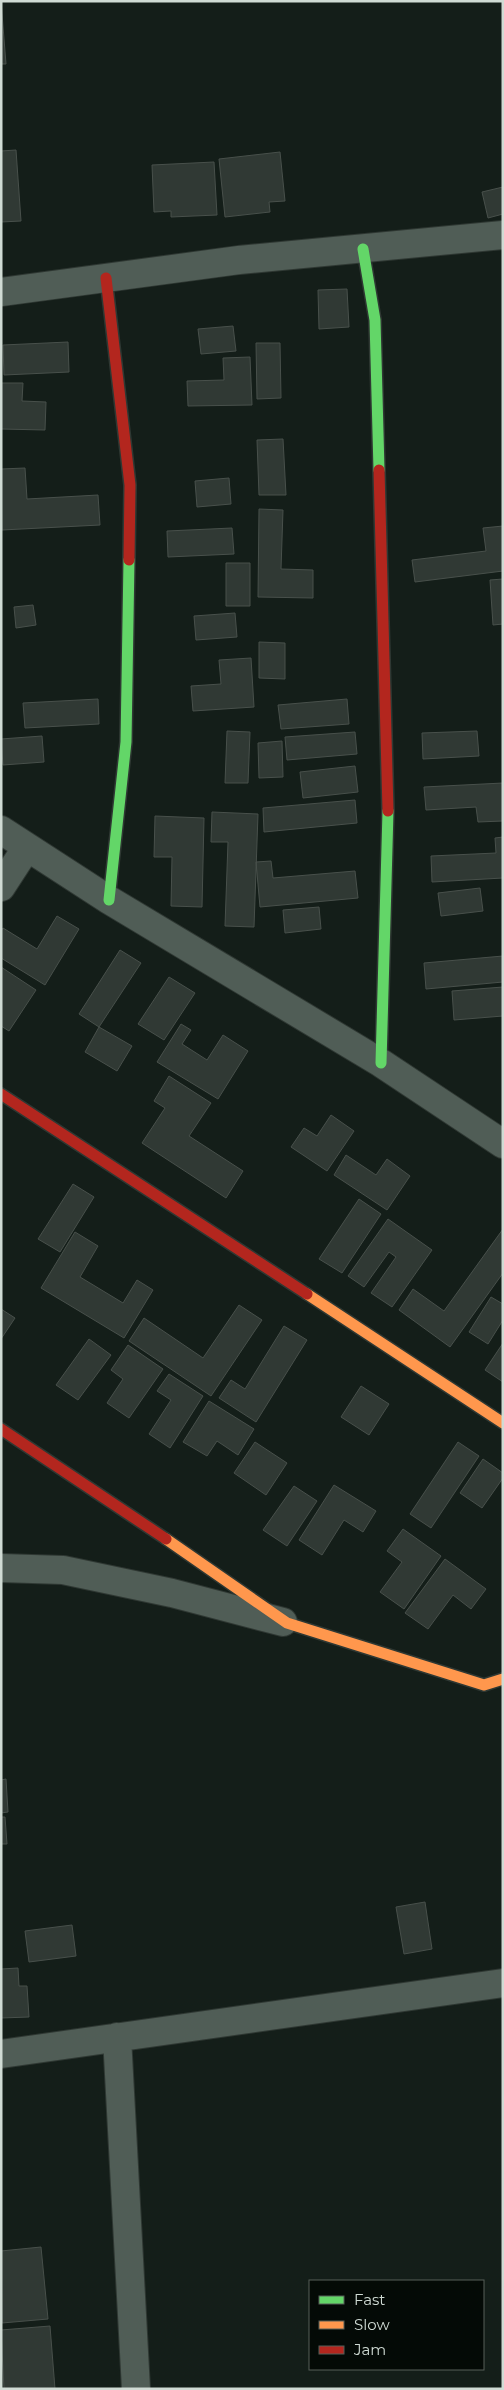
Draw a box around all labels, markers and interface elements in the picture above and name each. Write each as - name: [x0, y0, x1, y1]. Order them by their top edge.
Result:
- legend: [309, 2280, 484, 2370]
- text: Fast: [354, 2290, 385, 2309]
- text: Slow: [354, 2315, 390, 2334]
- text: Jam: [353, 2340, 386, 2359]

